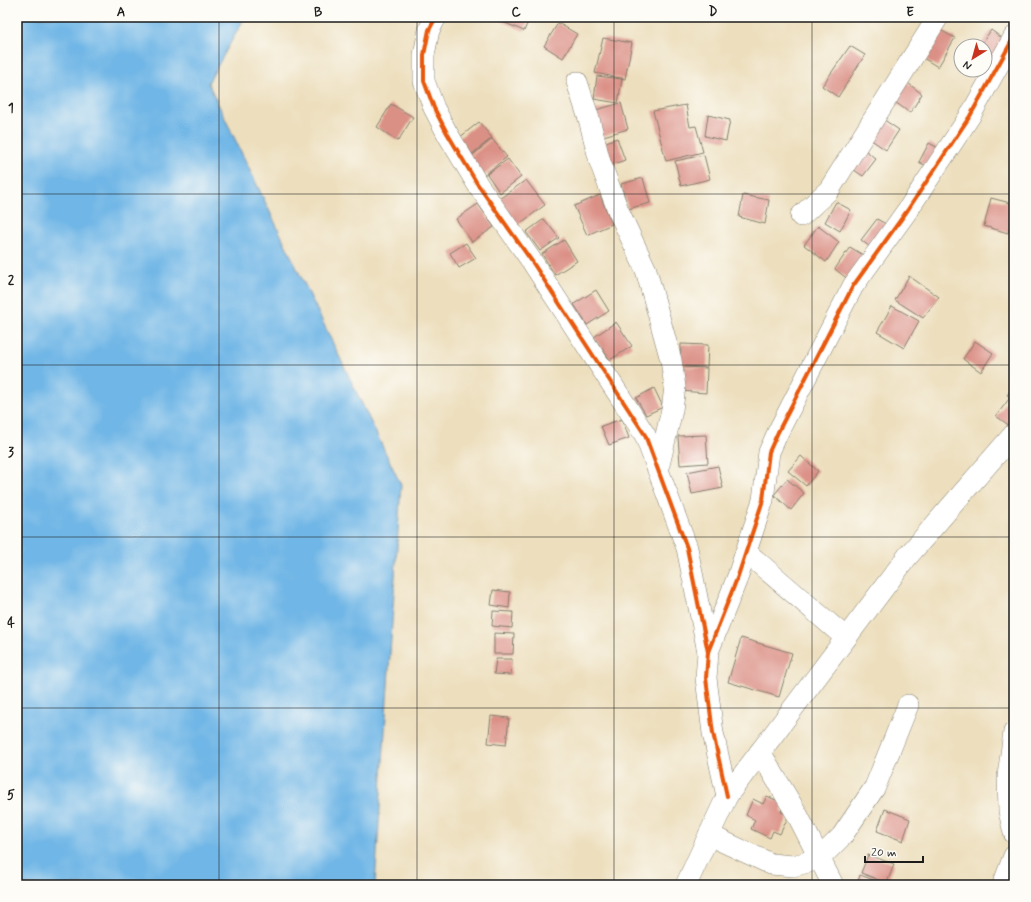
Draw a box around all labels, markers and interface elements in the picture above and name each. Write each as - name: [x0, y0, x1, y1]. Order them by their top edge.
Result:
- text: A: [117, 4, 125, 21]
- text: B: [314, 4, 323, 21]
- text: C: [511, 4, 521, 21]
- text: D: [709, 4, 718, 21]
- text: E: [906, 4, 914, 21]
- north arrow: [953, 38, 993, 78]
- text: N: [960, 57, 975, 73]
- text: 1: [8, 100, 14, 117]
- text: 2: [8, 272, 15, 289]
- text: 3: [8, 444, 14, 461]
- text: 4: [7, 615, 15, 632]
- text: 5: [7, 787, 15, 804]
- scale bar: [865, 838, 923, 864]
- text: 20 m: [871, 845, 897, 861]

